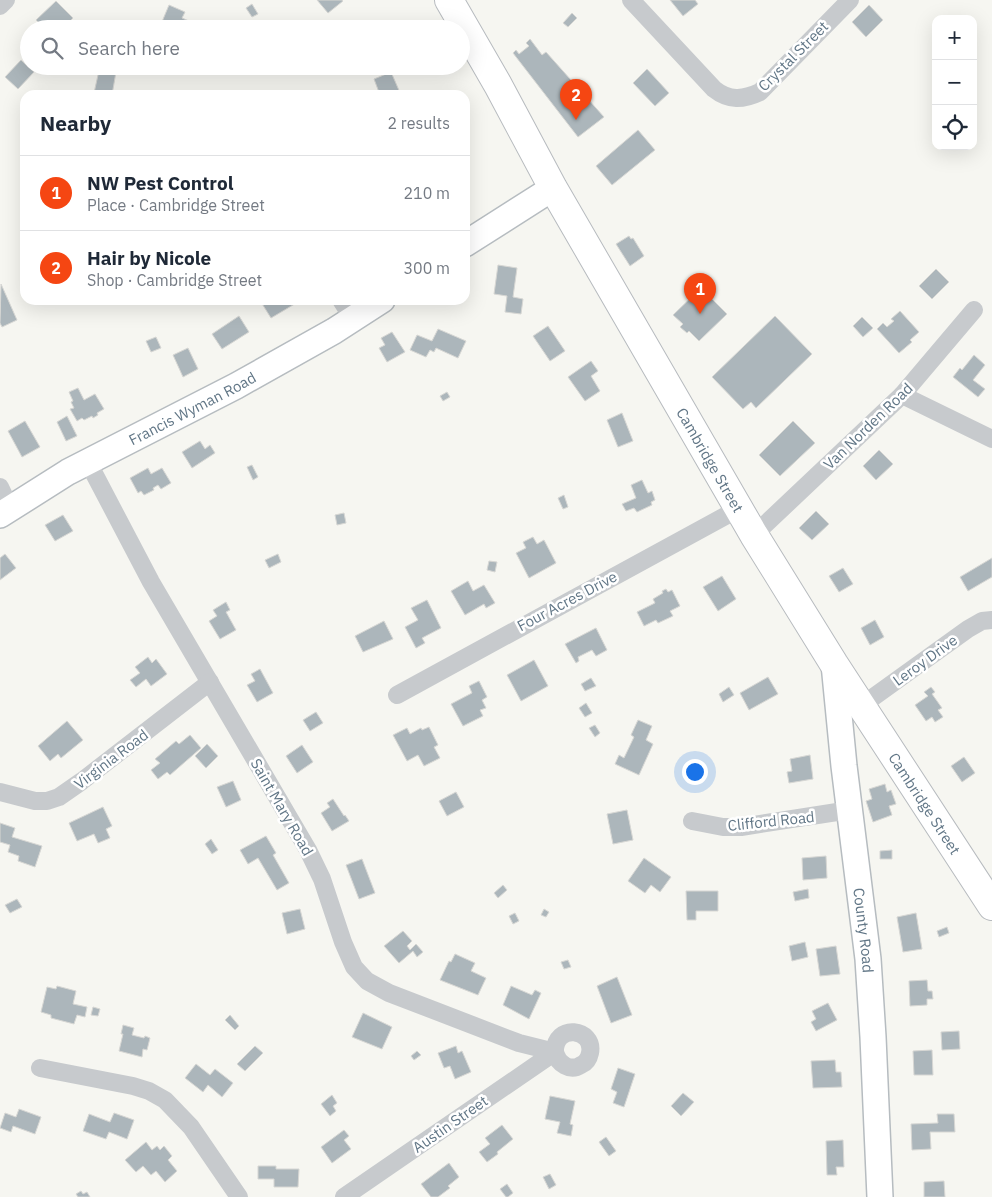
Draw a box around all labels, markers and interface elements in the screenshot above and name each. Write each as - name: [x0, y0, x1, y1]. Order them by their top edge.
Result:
- map controls: [932, 15, 977, 150]
- button: +: [932, 15, 977, 60]
- street label: Crystal Street: [754, 17, 832, 95]
- search box: [20, 20, 470, 75]
- icon: search: [38, 34, 66, 62]
- text: Search here: [78, 36, 180, 60]
- button: −: [932, 60, 977, 105]
- pin: 2: [560, 79, 592, 120]
- button: locate: [932, 105, 977, 150]
- text: Nearby: [40, 109, 111, 137]
- text: 2 results: [387, 113, 450, 133]
- text: NW Pest Control: [87, 171, 233, 195]
- text: 1: [51, 183, 61, 203]
- text: 210 m: [403, 183, 450, 203]
- text: Place · Cambridge Street: [87, 195, 265, 215]
- text: Hair by Nicole: [87, 246, 211, 270]
- text: 2: [51, 258, 61, 278]
- text: 300 m: [403, 258, 450, 278]
- text: Shop · Cambridge Street: [87, 270, 262, 290]
- pin: 1: [684, 273, 716, 314]
- street label: Francis Wyman Road: [125, 367, 259, 449]
- street label: Van Norden Road: [819, 379, 917, 473]
- street label: Cambridge Street: [673, 404, 748, 516]
- street label: Four Acres Drive: [514, 567, 620, 635]
- street label: Leroy Drive: [889, 630, 961, 690]
- street label: Virginia Road: [70, 725, 152, 793]
- street label: Cambridge Street: [885, 749, 965, 858]
- street label: Saint Mary Road: [246, 755, 318, 859]
- your location: [682, 759, 708, 785]
- street label: Clifford Road: [727, 807, 815, 835]
- street label: County Road: [850, 887, 878, 973]
- street label: Austin Street: [409, 1091, 491, 1157]

